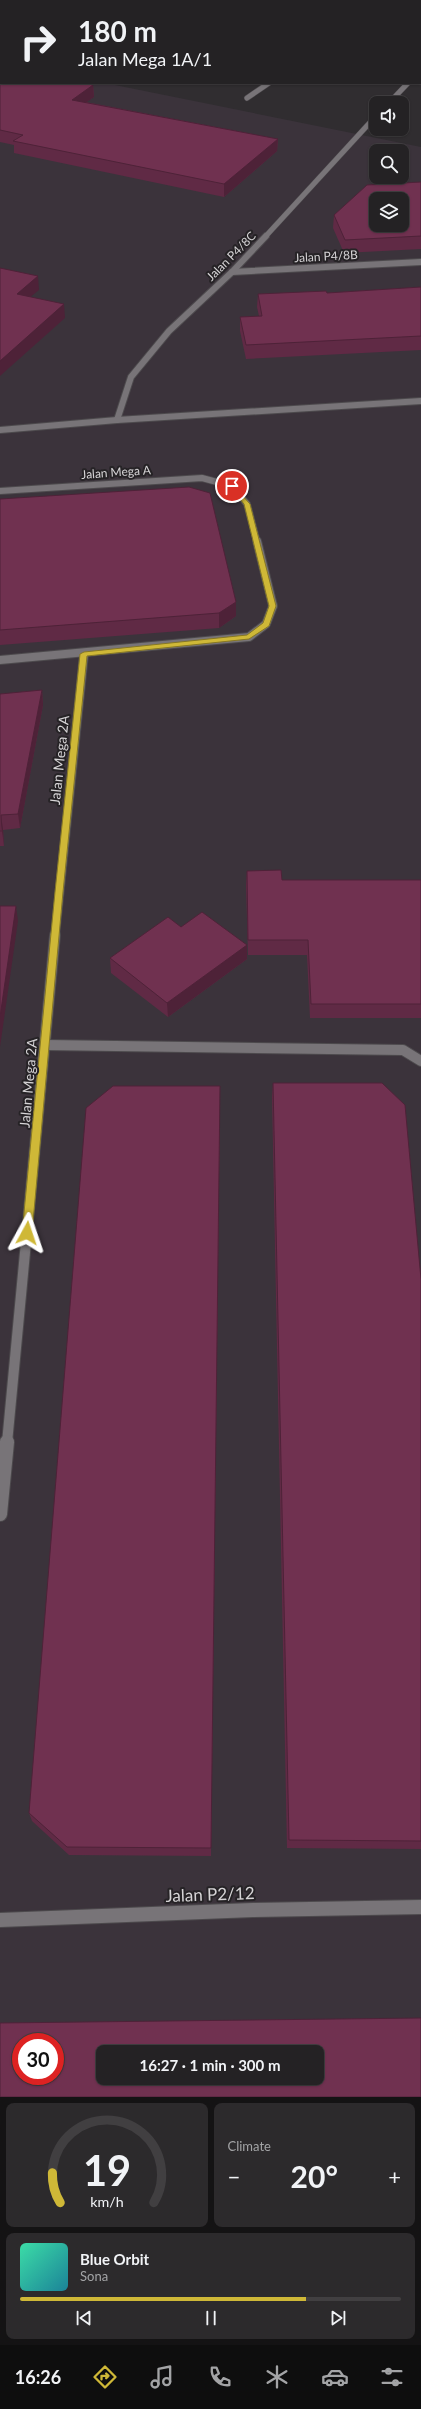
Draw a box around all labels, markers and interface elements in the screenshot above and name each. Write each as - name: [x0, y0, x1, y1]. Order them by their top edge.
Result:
- text: 180 m: [78, 14, 157, 48]
- icon: right: [12, 16, 64, 68]
- text: Jalan Mega 1A/1: [78, 48, 212, 70]
- map controls: [369, 96, 409, 232]
- button: sound: [369, 96, 409, 136]
- button: search: [369, 144, 409, 184]
- button: layers: [369, 192, 409, 232]
- street label: Jalan P4/8C: [203, 228, 259, 284]
- street label: Jalan P4/8B: [294, 247, 358, 265]
- street label: Jalan Mega A: [81, 462, 152, 482]
- pin: [215, 469, 249, 503]
- icon: arrive: [221, 475, 243, 497]
- street label: Jalan Mega 2A: [46, 714, 72, 806]
- street label: Jalan Mega 2A: [16, 1037, 40, 1128]
- position arrow: [6, 1212, 48, 1254]
- street label: Jalan P2/12: [165, 1882, 255, 1906]
- speed limit sign: 30: [12, 2033, 64, 2085]
- text: 16:27 · 1 min · 300 m: [140, 2056, 280, 2074]
- text: Climate: [228, 2138, 271, 2154]
- text: 19: [83, 2145, 131, 2195]
- text: 20°: [291, 2158, 338, 2194]
- text: −: [228, 2163, 240, 2190]
- text: +: [388, 2163, 401, 2190]
- text: km/h: [90, 2193, 123, 2210]
- text: Blue Orbit: [80, 2250, 149, 2268]
- text: Sona: [80, 2268, 108, 2284]
- icon: previous: [73, 2307, 95, 2329]
- icon: pause: [200, 2307, 222, 2329]
- icon: next: [327, 2307, 349, 2329]
- icon: directions: [91, 2363, 119, 2391]
- icon: music: [148, 2363, 176, 2391]
- icon: phone: [206, 2363, 234, 2391]
- icon: climate: [263, 2363, 291, 2391]
- icon: car: [321, 2363, 349, 2391]
- icon: filters: [378, 2363, 406, 2391]
- text: 16:26: [15, 2366, 61, 2388]

